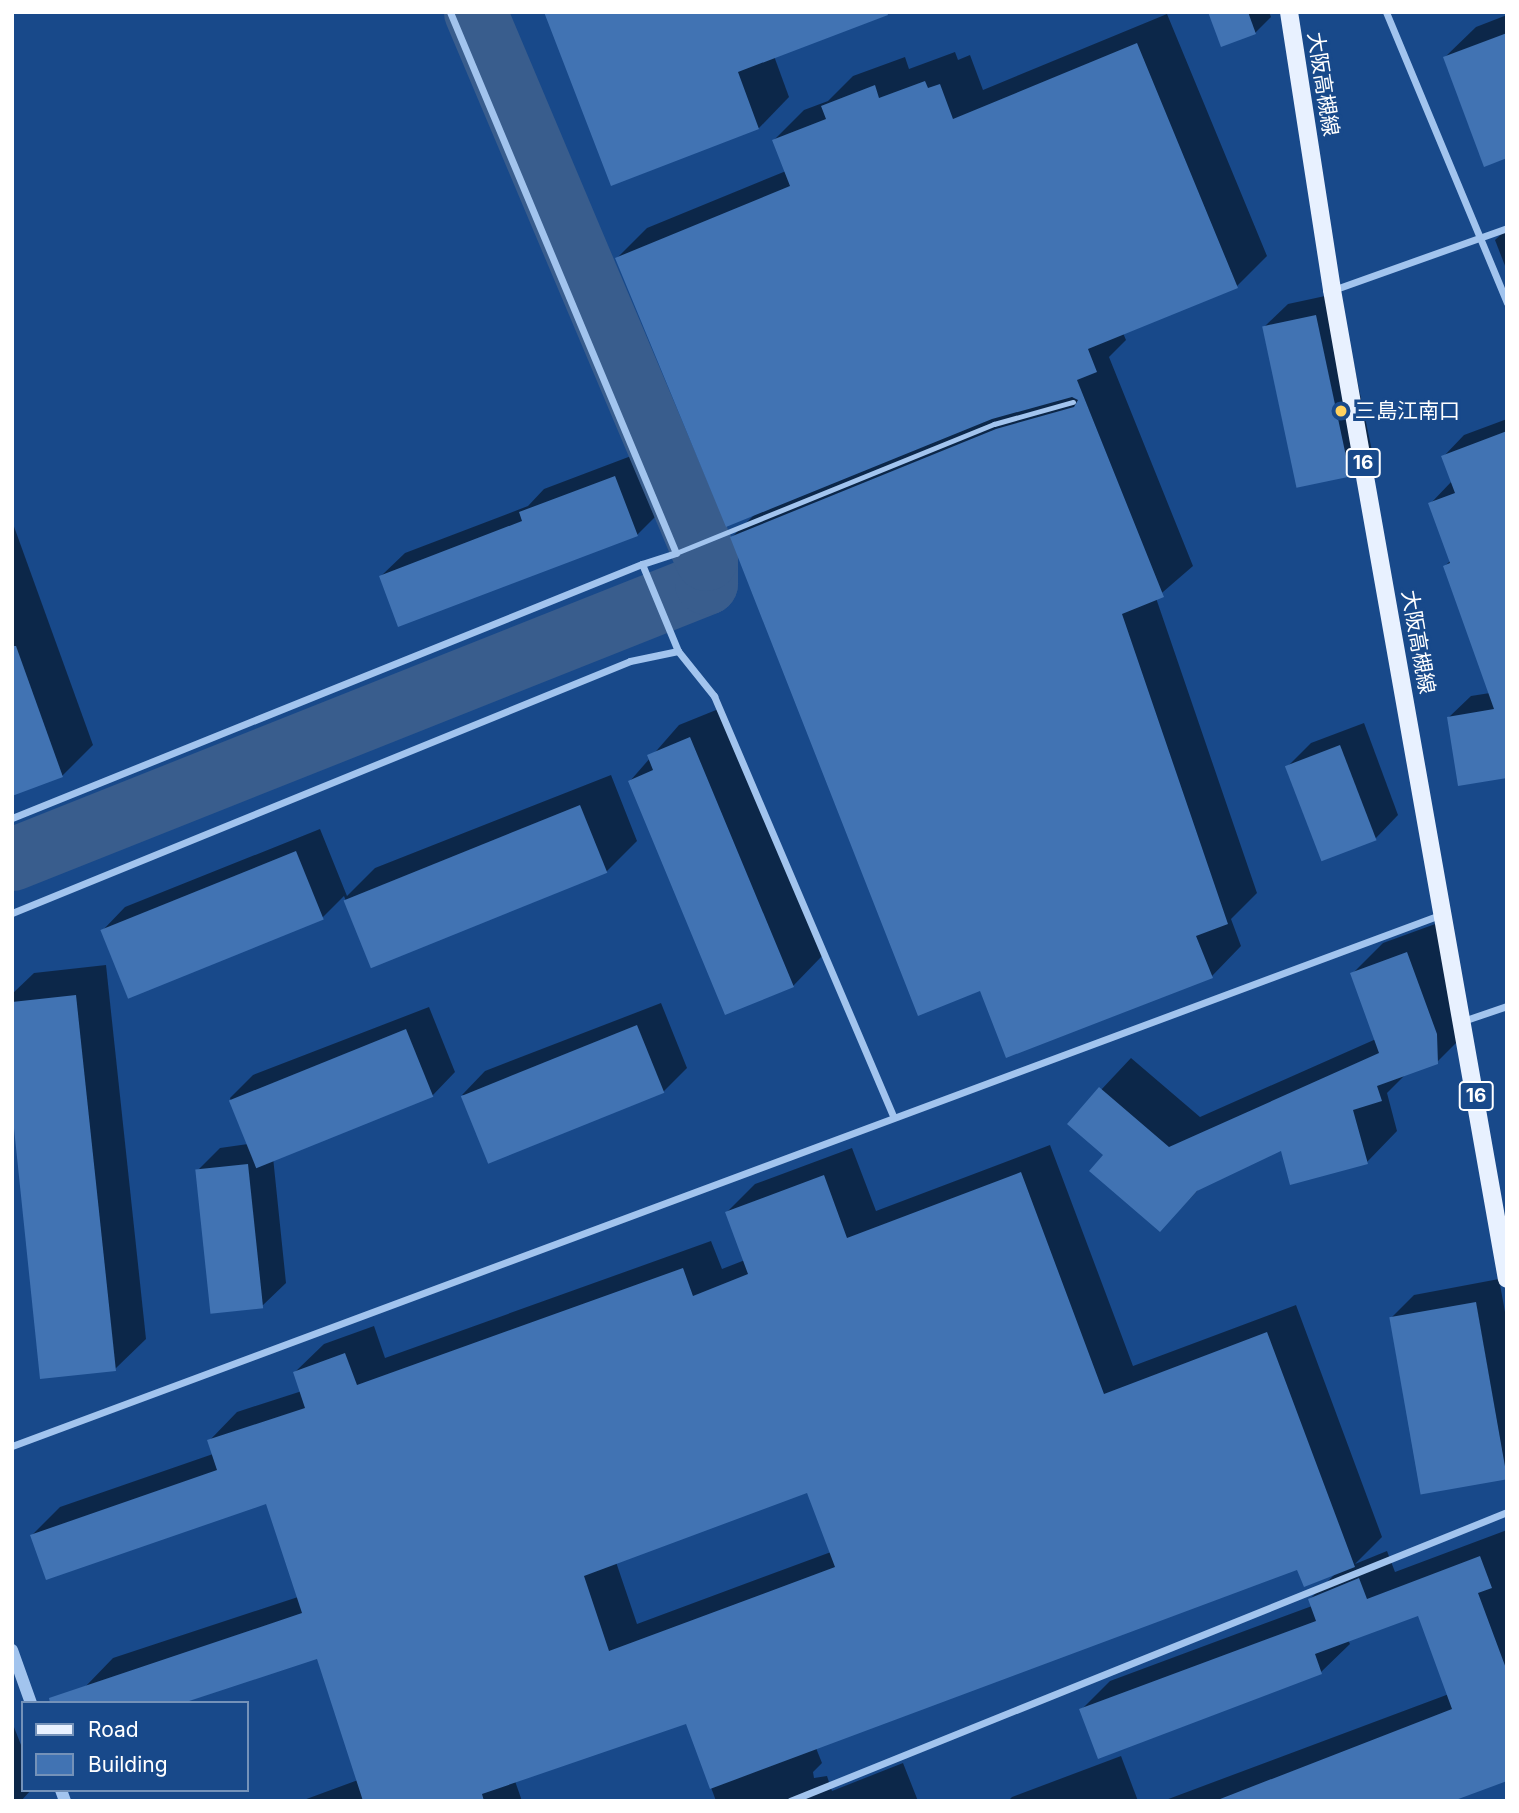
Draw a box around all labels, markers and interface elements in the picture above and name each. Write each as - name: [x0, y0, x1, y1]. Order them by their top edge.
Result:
- street label: 大阪高槻線: [1302, 30, 1344, 138]
- place label: 三島江南口: [1355, 398, 1460, 424]
- marker: 三島江南口: [1333, 403, 1349, 419]
- road number: 16: [1346, 447, 1380, 478]
- street label: 大阪高槻線: [1396, 588, 1440, 696]
- road number: 16: [1458, 1080, 1494, 1112]
- legend: [21, 1701, 248, 1792]
- text: Road: [88, 1717, 139, 1742]
- text: Building: [88, 1752, 168, 1777]

